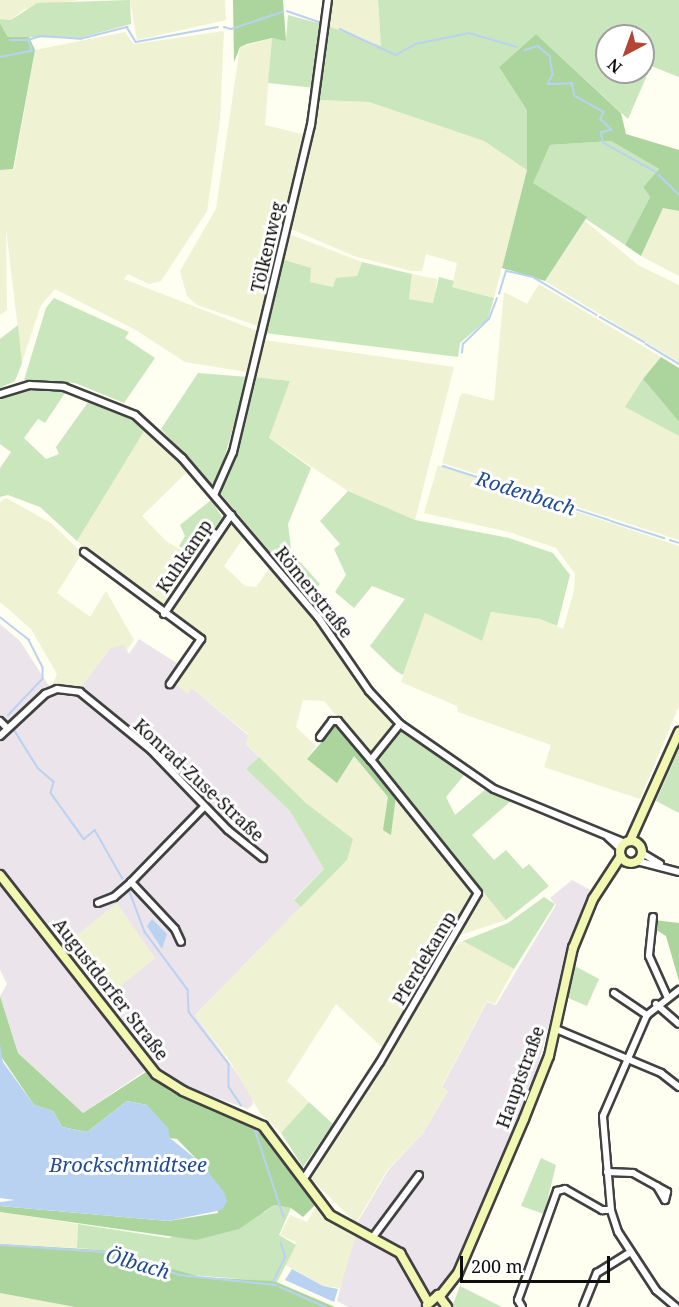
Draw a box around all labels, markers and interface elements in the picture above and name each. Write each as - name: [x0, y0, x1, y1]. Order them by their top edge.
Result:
- north arrow: [595, 24, 655, 84]
- text: N: [603, 54, 626, 79]
- street label: Tölkenweg: [246, 200, 288, 294]
- water label: Rodenbach: [473, 466, 579, 520]
- street label: Kuhkamp: [152, 515, 216, 597]
- street label: Römerstraße: [271, 542, 357, 642]
- street label: Konrad-Zuse-Straße: [129, 714, 269, 846]
- street label: Pferdekamp: [388, 907, 460, 1009]
- street label: Augustdorfer Straße: [49, 914, 173, 1064]
- street label: Hauptstraße: [492, 1023, 548, 1131]
- water label: Brockschmidtsee: [49, 1152, 207, 1176]
- water label: Ölbach: [103, 1242, 173, 1284]
- scale bar: [463, 1244, 613, 1282]
- text: 200 m: [471, 1254, 523, 1278]

